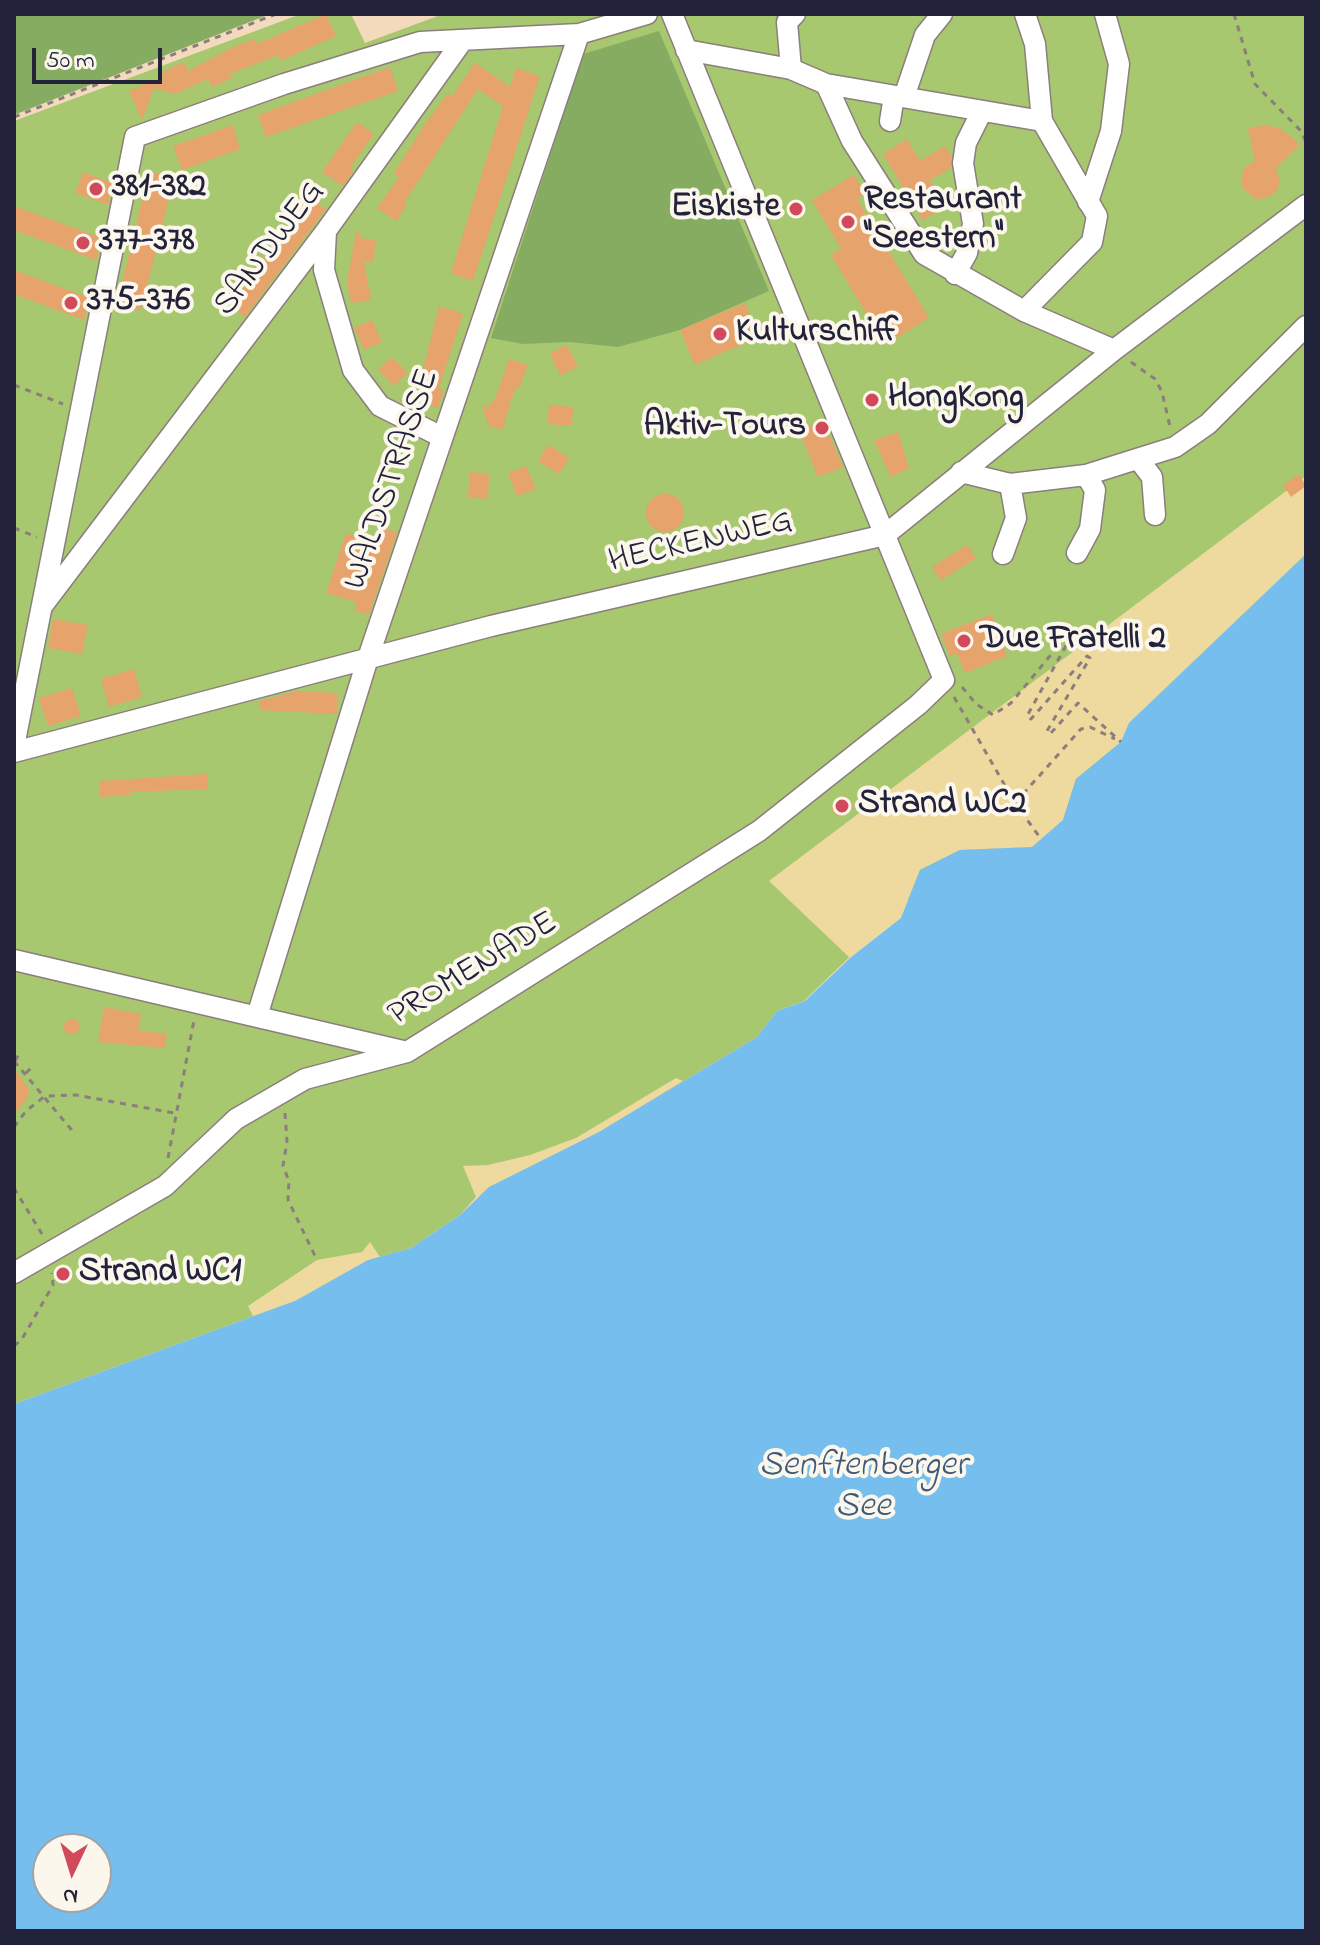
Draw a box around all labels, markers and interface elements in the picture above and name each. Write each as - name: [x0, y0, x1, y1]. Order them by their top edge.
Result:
- scale bar: [36, 32, 166, 82]
- text: 50 m: [46, 44, 95, 79]
- place label: 381-382: [112, 169, 206, 209]
- street label: SANDWEG: [207, 174, 335, 326]
- marker: 381-382: [87, 180, 105, 198]
- place label: Restaurant "Seestern": [864, 182, 1022, 262]
- place label: Eiskiste: [671, 189, 780, 229]
- marker: Eiskiste: [787, 200, 805, 218]
- marker: Restaurant "Seestern": [839, 213, 857, 231]
- place label: 377-378: [99, 223, 195, 263]
- marker: 377-378: [74, 234, 92, 252]
- place label: 375-376: [87, 283, 190, 323]
- marker: 375-376: [62, 294, 80, 312]
- place label: Kulturschiff: [736, 314, 898, 354]
- marker: Kulturschiff: [711, 325, 729, 343]
- street label: WALDSTRASSE: [337, 365, 451, 595]
- place label: HongKong: [888, 380, 1024, 420]
- marker: HongKong: [863, 391, 881, 409]
- place label: Aktiv-Tours: [644, 408, 806, 448]
- marker: Aktiv-Tours: [813, 419, 831, 437]
- street label: HECKENWEG: [605, 503, 797, 585]
- place label: Due Fratelli 2: [980, 621, 1166, 661]
- marker: Due Fratelli 2: [955, 632, 973, 650]
- place label: Strand WC2: [858, 786, 1026, 826]
- marker: Strand WC2: [833, 797, 851, 815]
- street label: PROMENADE: [382, 905, 566, 1037]
- place label: Strand WC1: [79, 1254, 241, 1294]
- marker: Strand WC1: [54, 1265, 72, 1283]
- water label: Senftenberger See: [759, 1446, 967, 1531]
- north arrow: [32, 1833, 112, 1913]
- text: N: [62, 1878, 79, 1911]

